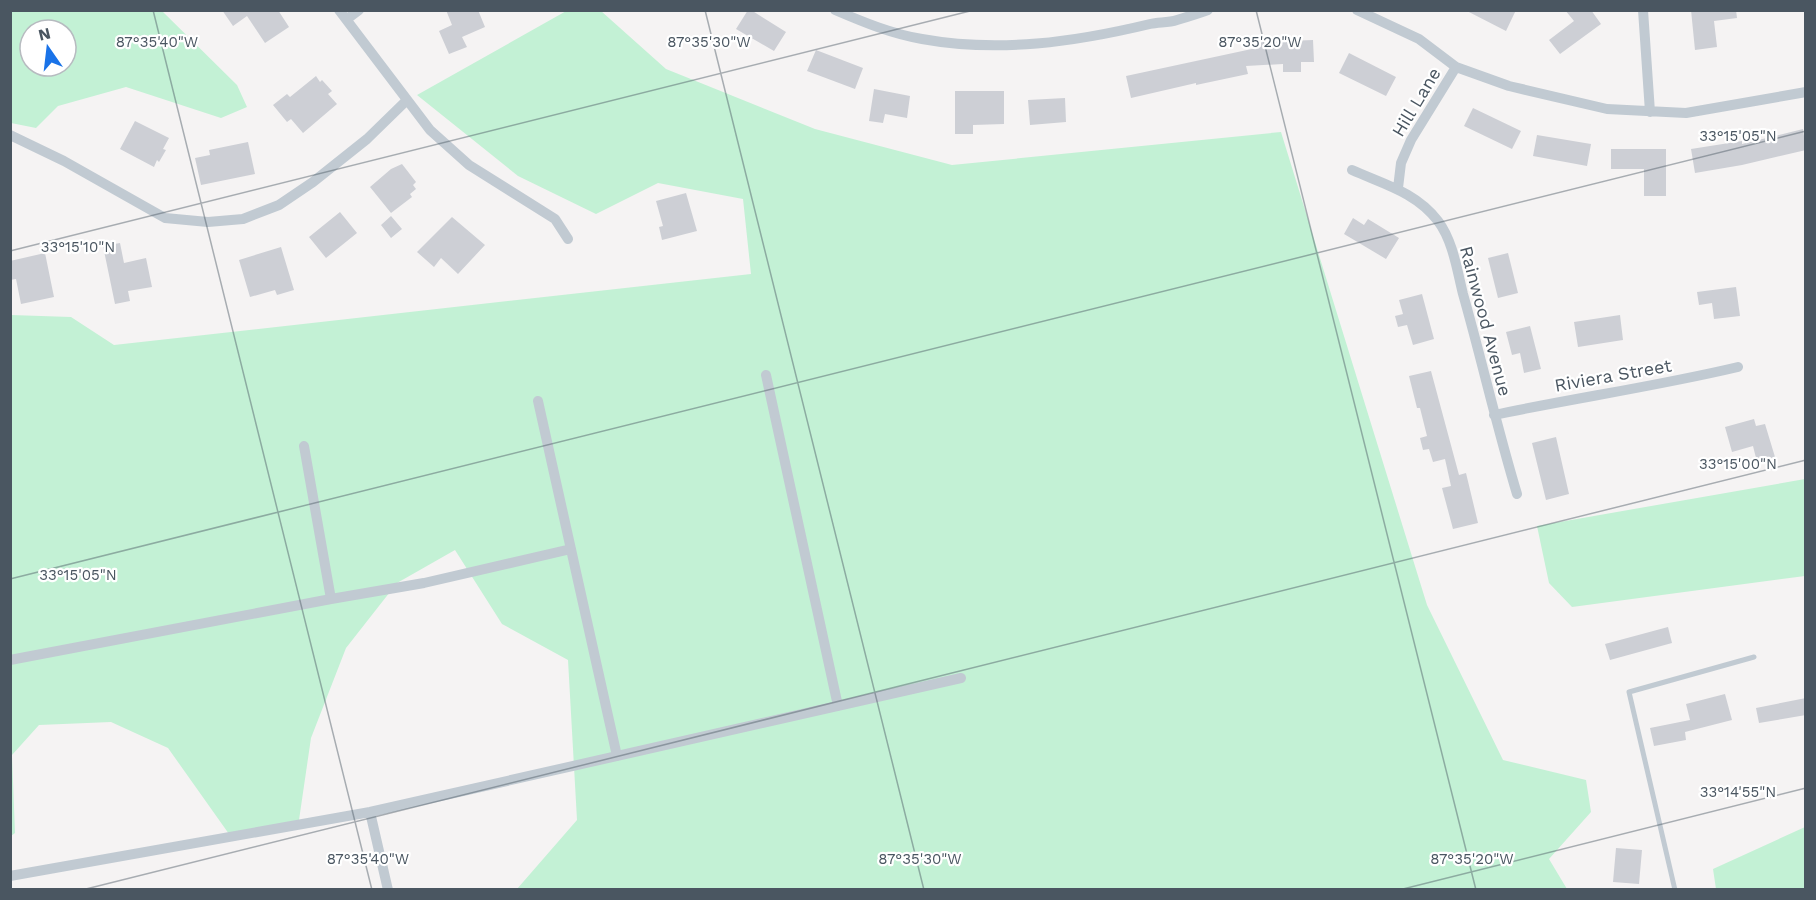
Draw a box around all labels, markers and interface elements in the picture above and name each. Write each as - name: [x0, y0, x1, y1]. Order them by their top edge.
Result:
- north arrow: [18, 18, 78, 78]
- text: N: [36, 23, 53, 45]
- text: 87°35'40"W: [116, 33, 198, 51]
- text: 87°35'30"W: [667, 33, 751, 51]
- text: 87°35'20"W: [1218, 33, 1302, 51]
- street label: Hill Lane: [1387, 64, 1445, 140]
- text: 33°15'05"N: [1699, 127, 1777, 145]
- text: 33°15'10"N: [41, 238, 115, 256]
- street label: Rainwood Avenue: [1456, 244, 1516, 398]
- street label: Riviera Street: [1553, 354, 1674, 396]
- text: 33°15'00"N: [1699, 455, 1777, 473]
- text: 33°15'05"N: [39, 566, 117, 584]
- text: 33°14'55"N: [1700, 783, 1776, 801]
- text: 87°35'40"W: [327, 850, 409, 868]
- text: 87°35'30"W: [878, 850, 962, 868]
- text: 87°35'20"W: [1430, 850, 1514, 868]

